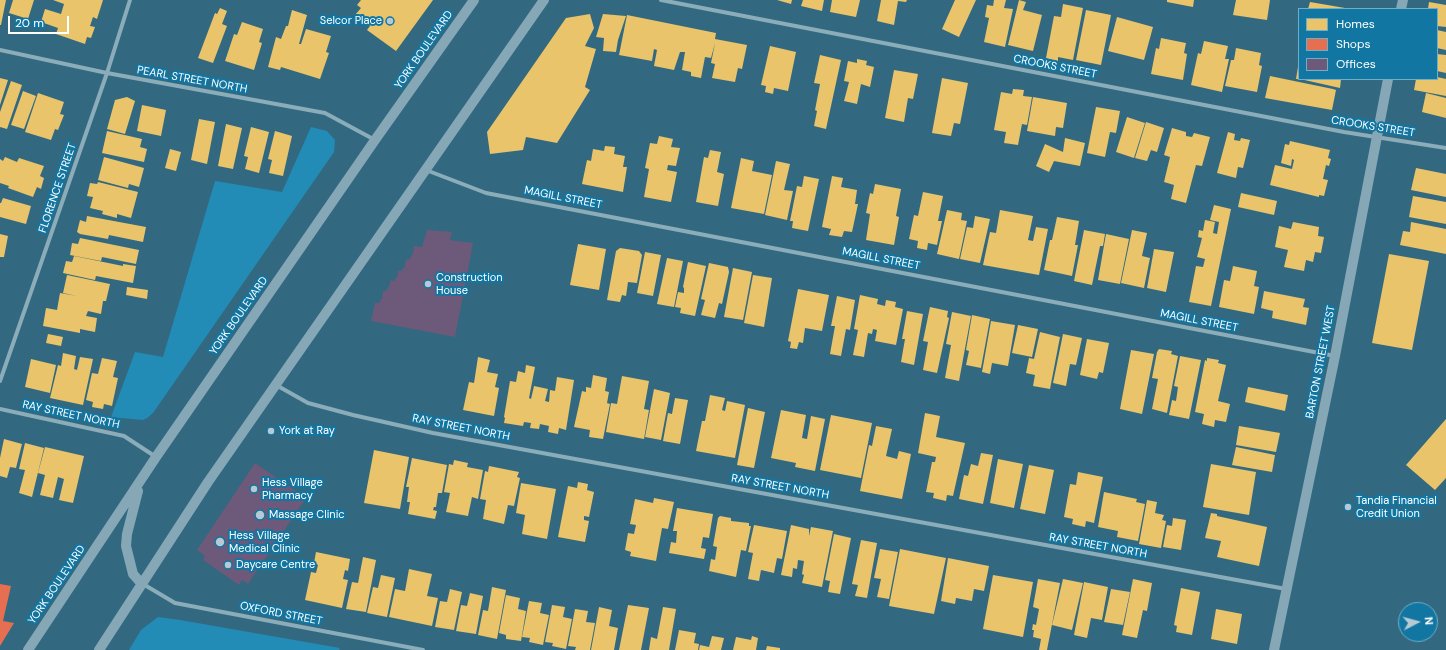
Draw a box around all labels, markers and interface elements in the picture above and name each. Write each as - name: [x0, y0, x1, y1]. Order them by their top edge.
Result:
- scale bar: [10, 8, 71, 34]
- street label: YORK BOULEVARD: [392, 8, 456, 92]
- legend: [1298, 8, 1438, 80]
- place label: Selcor Place: [320, 14, 382, 28]
- text: 20 m: [15, 15, 44, 31]
- marker: Selcor Place: [385, 16, 395, 26]
- text: Homes: [1336, 16, 1375, 32]
- text: Shops: [1336, 36, 1371, 52]
- street label: CROOKS STREET: [1012, 52, 1098, 82]
- text: Offices: [1336, 56, 1376, 72]
- street label: PEARL STREET NORTH: [136, 64, 248, 96]
- street label: CROOKS STREET: [1330, 114, 1416, 140]
- street label: FLORENCE STREET: [36, 141, 80, 235]
- street label: MAGILL STREET: [523, 184, 603, 212]
- street label: MAGILL STREET: [841, 245, 921, 273]
- place label: Construction House: [436, 271, 503, 297]
- street label: YORK BOULEVARD: [207, 274, 271, 358]
- marker: Construction House: [423, 279, 433, 289]
- street label: BARTON STREET WEST: [1304, 304, 1338, 420]
- street label: MAGILL STREET: [1159, 307, 1239, 335]
- street label: RAY STREET NORTH: [21, 398, 121, 432]
- street label: RAY STREET NORTH: [411, 412, 511, 444]
- place label: York at Ray: [279, 424, 335, 438]
- marker: York at Ray: [266, 426, 276, 436]
- street label: RAY STREET NORTH: [730, 472, 830, 502]
- place label: Hess Village Pharmacy: [262, 476, 323, 502]
- marker: Hess Village Pharmacy: [249, 484, 259, 494]
- place label: Tandia Financial Credit Union: [1356, 494, 1437, 520]
- marker: Tandia Financial Credit Union: [1343, 502, 1353, 512]
- place label: Massage Clinic: [269, 508, 345, 522]
- marker: Massage Clinic: [254, 509, 266, 521]
- place label: Hess Village Medical Clinic: [229, 529, 300, 555]
- street label: RAY STREET NORTH: [1048, 531, 1148, 561]
- marker: Hess Village Medical Clinic: [214, 536, 226, 548]
- street label: YORK BOULEVARD: [26, 543, 88, 627]
- place label: Daycare Centre: [236, 558, 315, 572]
- marker: Daycare Centre: [223, 560, 233, 570]
- street label: OXFORD STREET: [239, 600, 323, 628]
- north arrow: [1398, 602, 1438, 642]
- text: N: [1422, 616, 1436, 626]

